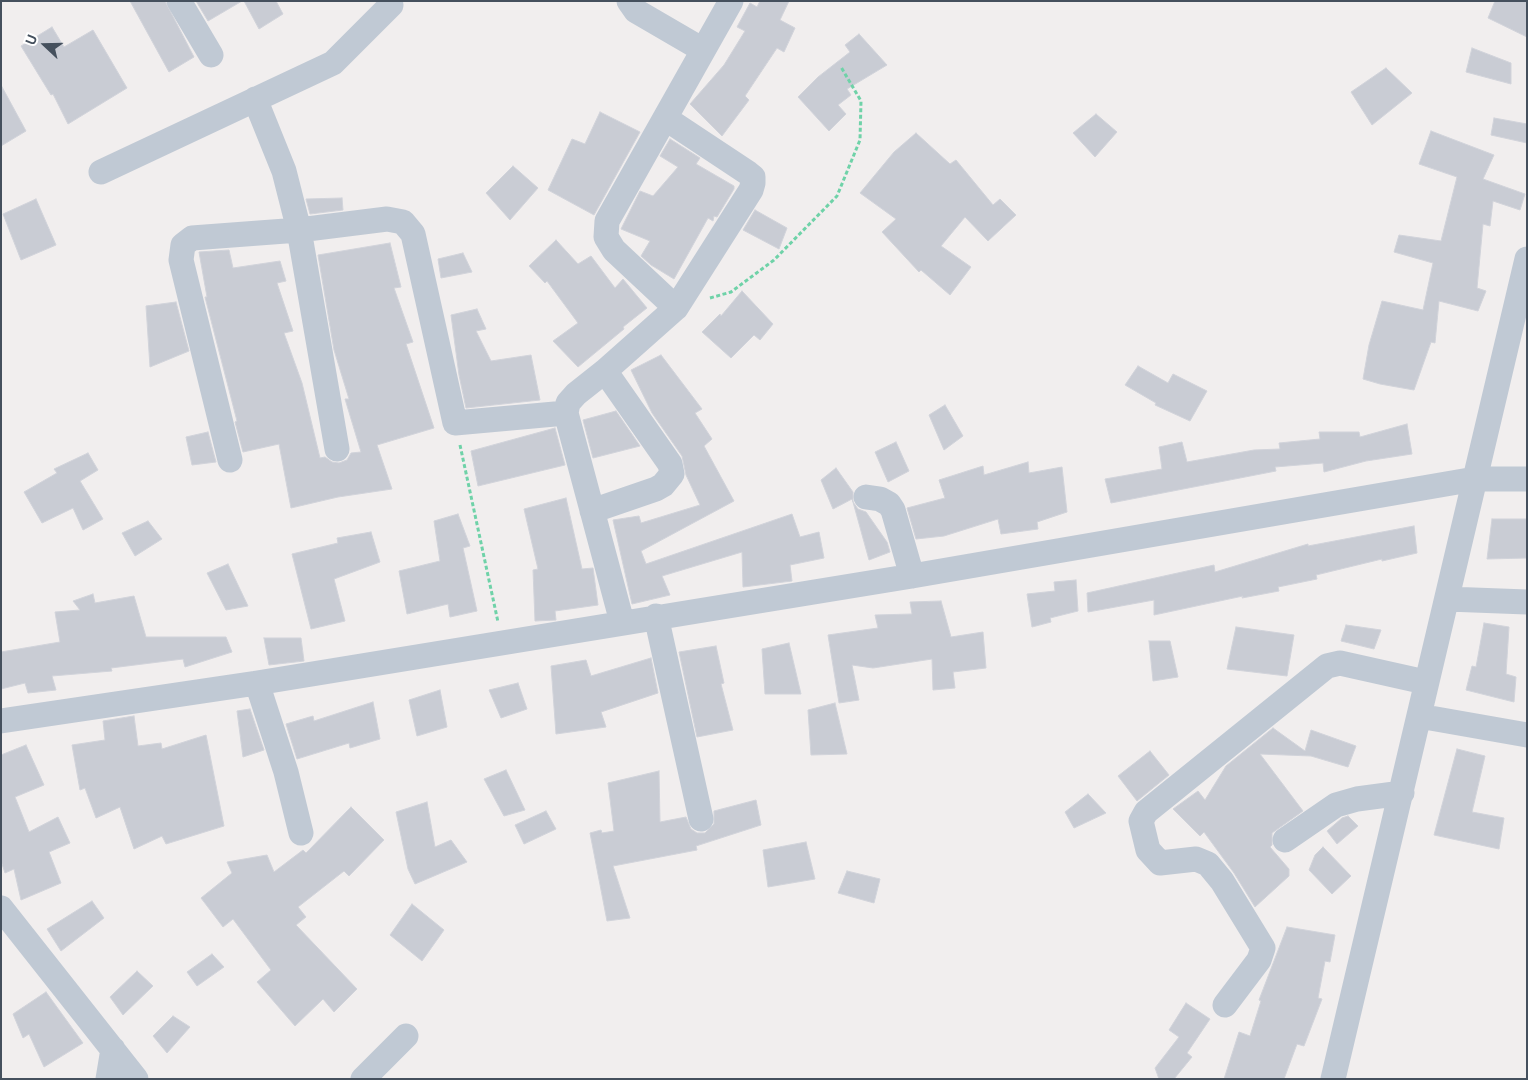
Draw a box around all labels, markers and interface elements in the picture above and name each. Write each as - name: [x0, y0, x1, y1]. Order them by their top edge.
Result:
- north arrow: [20, 20, 70, 70]
- text: U: [22, 32, 40, 47]

